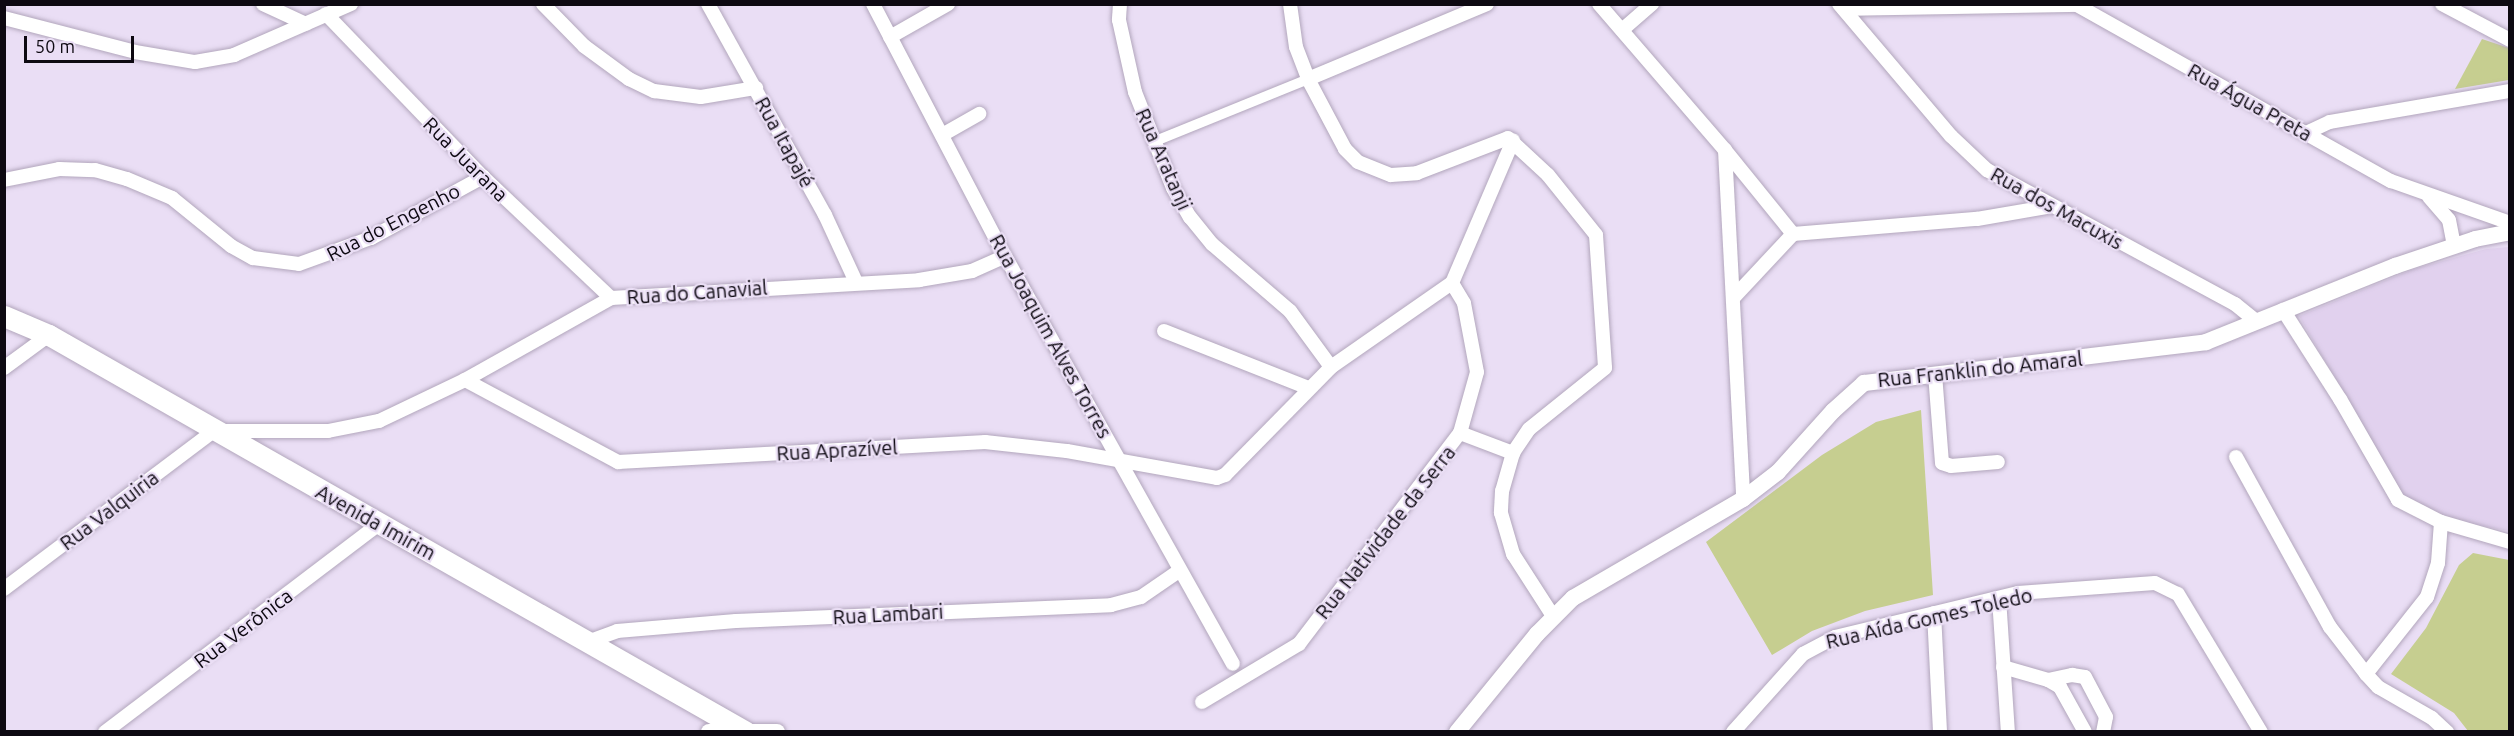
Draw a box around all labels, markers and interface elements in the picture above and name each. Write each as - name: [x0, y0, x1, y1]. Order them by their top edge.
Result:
- scale bar: [27, 24, 136, 62]
- text: 50 m: [35, 36, 75, 56]
- street label: Rua Água Preta: [2184, 58, 2316, 146]
- street label: Rua Itapajé: [750, 93, 820, 191]
- street label: Rua Aratanji: [1131, 104, 1197, 214]
- street label: Rua Juarana: [419, 112, 513, 206]
- street label: Rua dos Macuxis: [1987, 162, 2127, 254]
- street label: Rua do Engenho: [322, 178, 464, 266]
- street label: Rua Joaquim Alves Torres: [985, 230, 1117, 442]
- street label: Rua do Canavial: [626, 275, 768, 309]
- street label: Rua Franklin do Amaral: [1876, 346, 2084, 392]
- street label: Rua Aprazível: [776, 435, 898, 465]
- street label: Rua Natividade da Serra: [1310, 441, 1460, 623]
- street label: Rua Valquiria: [55, 465, 163, 555]
- street label: Avenida Imirim: [312, 479, 440, 565]
- street label: Rua Verônica: [189, 583, 297, 673]
- street label: Rua Aída Gomes Toledo: [1823, 583, 2035, 653]
- street label: Rua Lambari: [832, 599, 944, 629]

